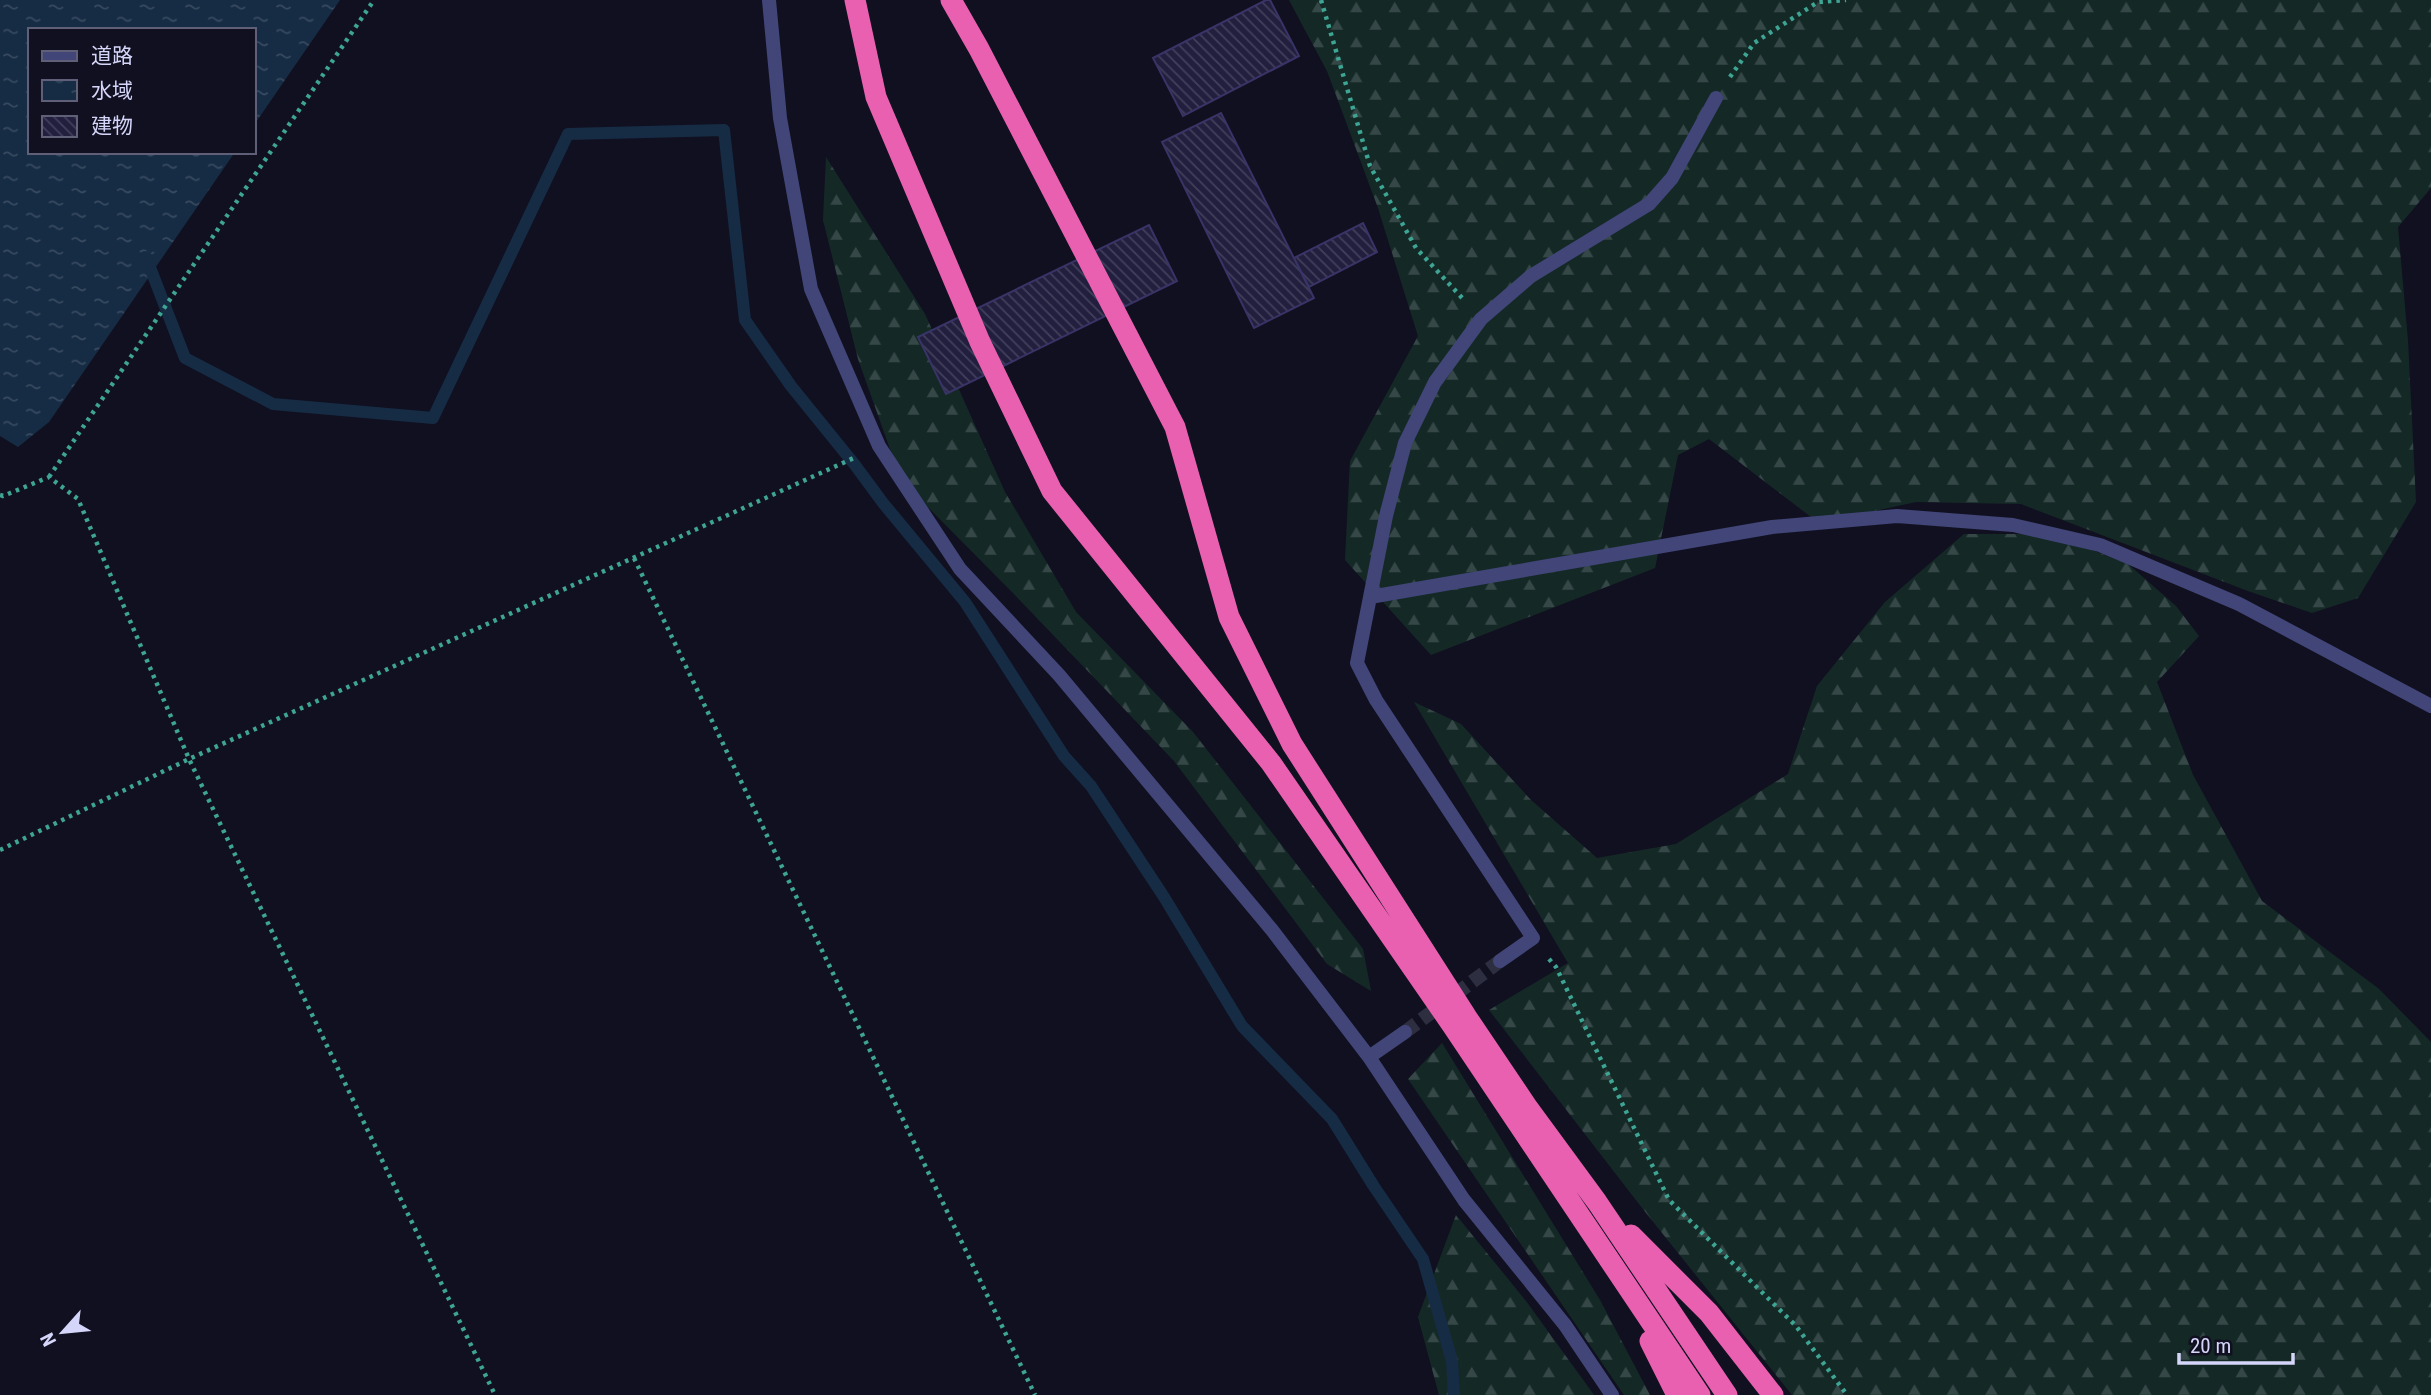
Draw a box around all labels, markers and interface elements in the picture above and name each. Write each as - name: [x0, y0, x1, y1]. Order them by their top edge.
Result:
- legend: [28, 28, 256, 154]
- text: 道路: [91, 44, 133, 68]
- text: 水域: [91, 79, 133, 103]
- text: 建物: [91, 114, 133, 138]
- north arrow: [28, 1297, 98, 1367]
- scale bar: [2179, 1322, 2293, 1366]
- text: N: [35, 1329, 61, 1350]
- text: 20 m: [2190, 1334, 2231, 1358]

